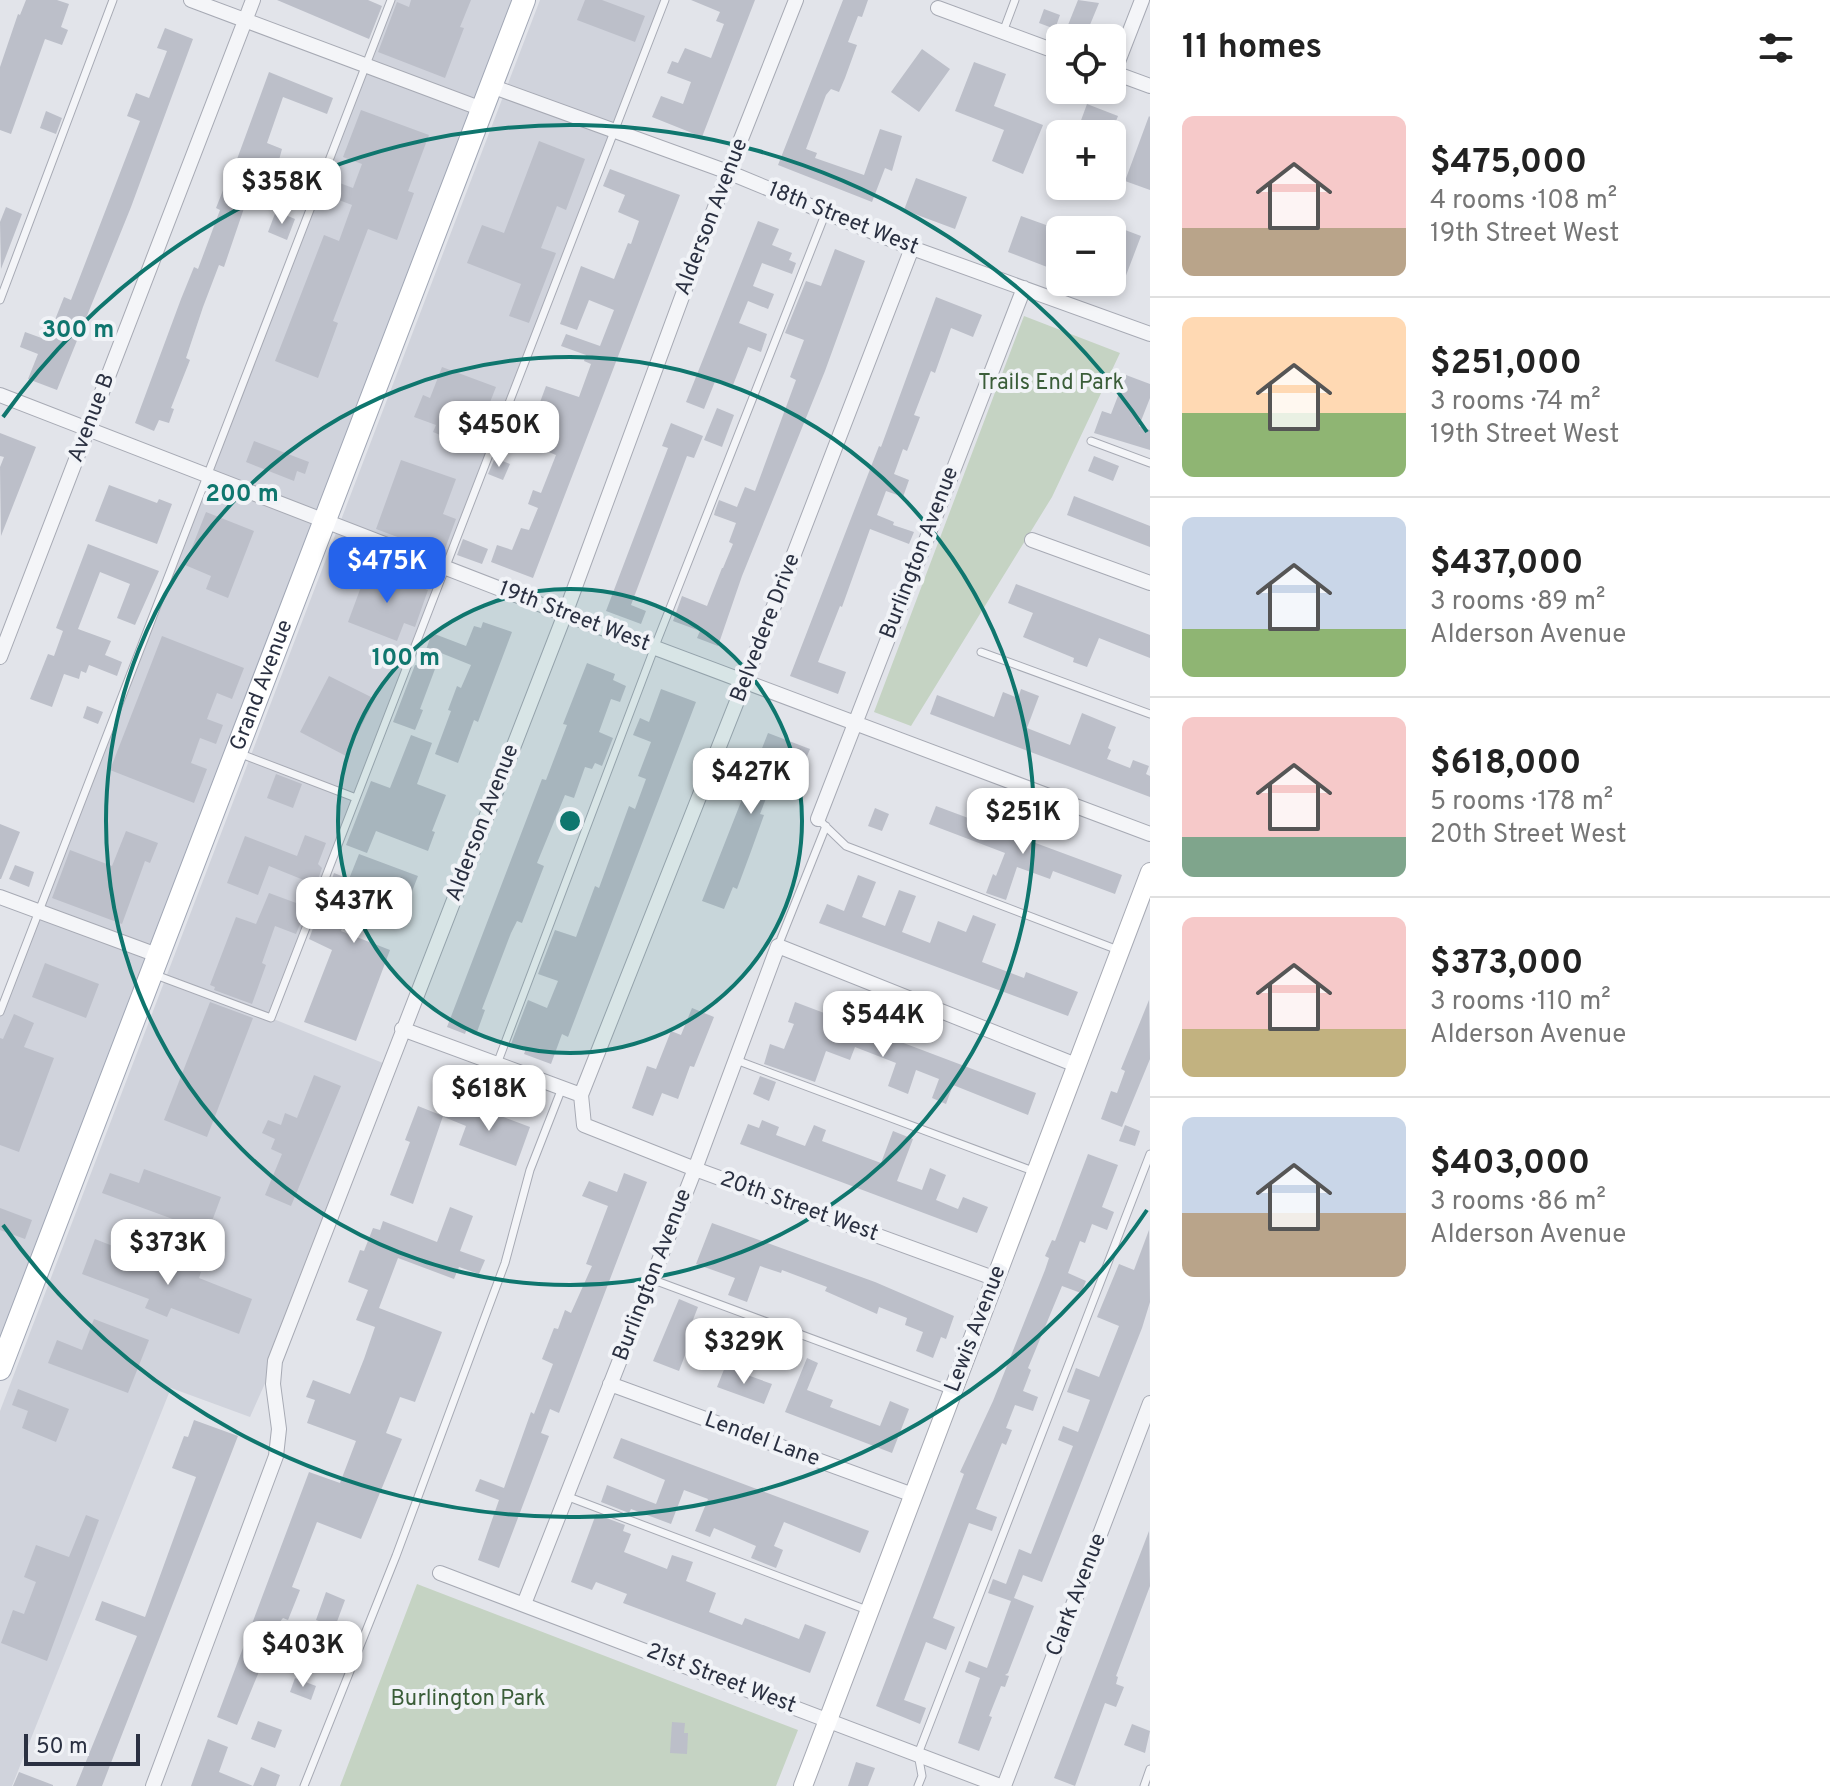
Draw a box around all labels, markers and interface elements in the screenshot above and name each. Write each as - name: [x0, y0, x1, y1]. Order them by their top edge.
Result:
- map controls: [1046, 24, 1126, 296]
- button: locate: [1046, 24, 1126, 104]
- icon: filters: [1754, 26, 1798, 70]
- text: 11 homes: [1182, 27, 1322, 70]
- button: +: [1046, 120, 1126, 200]
- street label: Alderson Avenue: [670, 135, 754, 299]
- text: $475,000: [1430, 142, 1587, 185]
- icon: home: [1246, 148, 1342, 244]
- pin: $358K: [226, 158, 338, 226]
- text: $358K: [241, 167, 323, 200]
- street label: 18th Street West: [764, 177, 922, 261]
- text: 4 rooms · 108 m²: [1430, 185, 1617, 218]
- button: −: [1046, 216, 1126, 296]
- text: 19th Street West: [1430, 218, 1619, 251]
- text: 300 m: [42, 316, 114, 346]
- text: $251,000: [1430, 343, 1582, 386]
- icon: home: [1246, 349, 1342, 445]
- street label: Avenue B: [63, 370, 121, 466]
- park label: Trails End Park: [978, 370, 1124, 397]
- text: 3 rooms · 74 m²: [1430, 386, 1601, 419]
- pin: $450K: [443, 401, 555, 469]
- text: $450K: [457, 410, 541, 443]
- text: 19th Street West: [1430, 419, 1619, 452]
- street label: Burlington Avenue: [875, 463, 965, 643]
- text: 200 m: [205, 480, 279, 510]
- pin: $475K: [331, 537, 443, 605]
- text: $437,000: [1430, 543, 1583, 586]
- text: $475K: [347, 546, 427, 579]
- icon: home: [1246, 549, 1342, 645]
- street label: Belvedere Drive: [725, 550, 807, 706]
- street label: 19th Street West: [494, 576, 654, 658]
- text: 3 rooms · 89 m²: [1430, 586, 1605, 619]
- street label: Grand Avenue: [224, 616, 299, 755]
- text: Alderson Avenue: [1430, 619, 1626, 652]
- text: 100 m: [372, 644, 440, 674]
- street label: Alderson Avenue: [441, 741, 525, 905]
- text: $618,000: [1430, 743, 1581, 786]
- pin: $427K: [695, 748, 807, 816]
- icon: home: [1246, 749, 1342, 845]
- text: $427K: [711, 757, 791, 790]
- text: 5 rooms · 178 m²: [1430, 786, 1613, 819]
- pin: $251K: [967, 788, 1079, 856]
- text: $251K: [985, 797, 1061, 830]
- centre of rings: [556, 807, 584, 835]
- text: 20th Street West: [1430, 819, 1627, 852]
- pin: $437K: [298, 877, 410, 945]
- text: $437K: [314, 886, 394, 919]
- text: $373,000: [1430, 943, 1583, 986]
- icon: home: [1246, 949, 1342, 1045]
- text: 3 rooms · 110 m²: [1430, 986, 1611, 1019]
- pin: $544K: [827, 991, 939, 1059]
- text: $544K: [841, 1000, 925, 1033]
- text: Alderson Avenue: [1430, 1019, 1626, 1052]
- pin: $618K: [433, 1065, 545, 1133]
- text: $618K: [451, 1074, 527, 1107]
- text: $403,000: [1430, 1143, 1590, 1186]
- icon: home: [1246, 1149, 1342, 1245]
- street label: 20th Street West: [716, 1166, 882, 1248]
- street label: Burlington Avenue: [608, 1185, 698, 1365]
- text: 3 rooms · 86 m²: [1430, 1186, 1606, 1219]
- pin: $373K: [112, 1219, 224, 1287]
- text: Alderson Avenue: [1430, 1219, 1626, 1252]
- text: $373K: [129, 1228, 207, 1261]
- street label: Lewis Avenue: [939, 1262, 1013, 1396]
- pin: $329K: [688, 1318, 800, 1386]
- text: $329K: [703, 1327, 785, 1360]
- street label: Lendel Lane: [701, 1407, 823, 1473]
- street label: Clark Avenue: [1041, 1530, 1113, 1660]
- pin: $403K: [247, 1621, 359, 1689]
- text: $403K: [261, 1630, 345, 1663]
- street label: 21st Street West: [642, 1638, 800, 1720]
- park label: Burlington Park: [390, 1686, 546, 1713]
- scale bar: [24, 1730, 140, 1766]
- text: 50 m: [36, 1734, 88, 1761]

